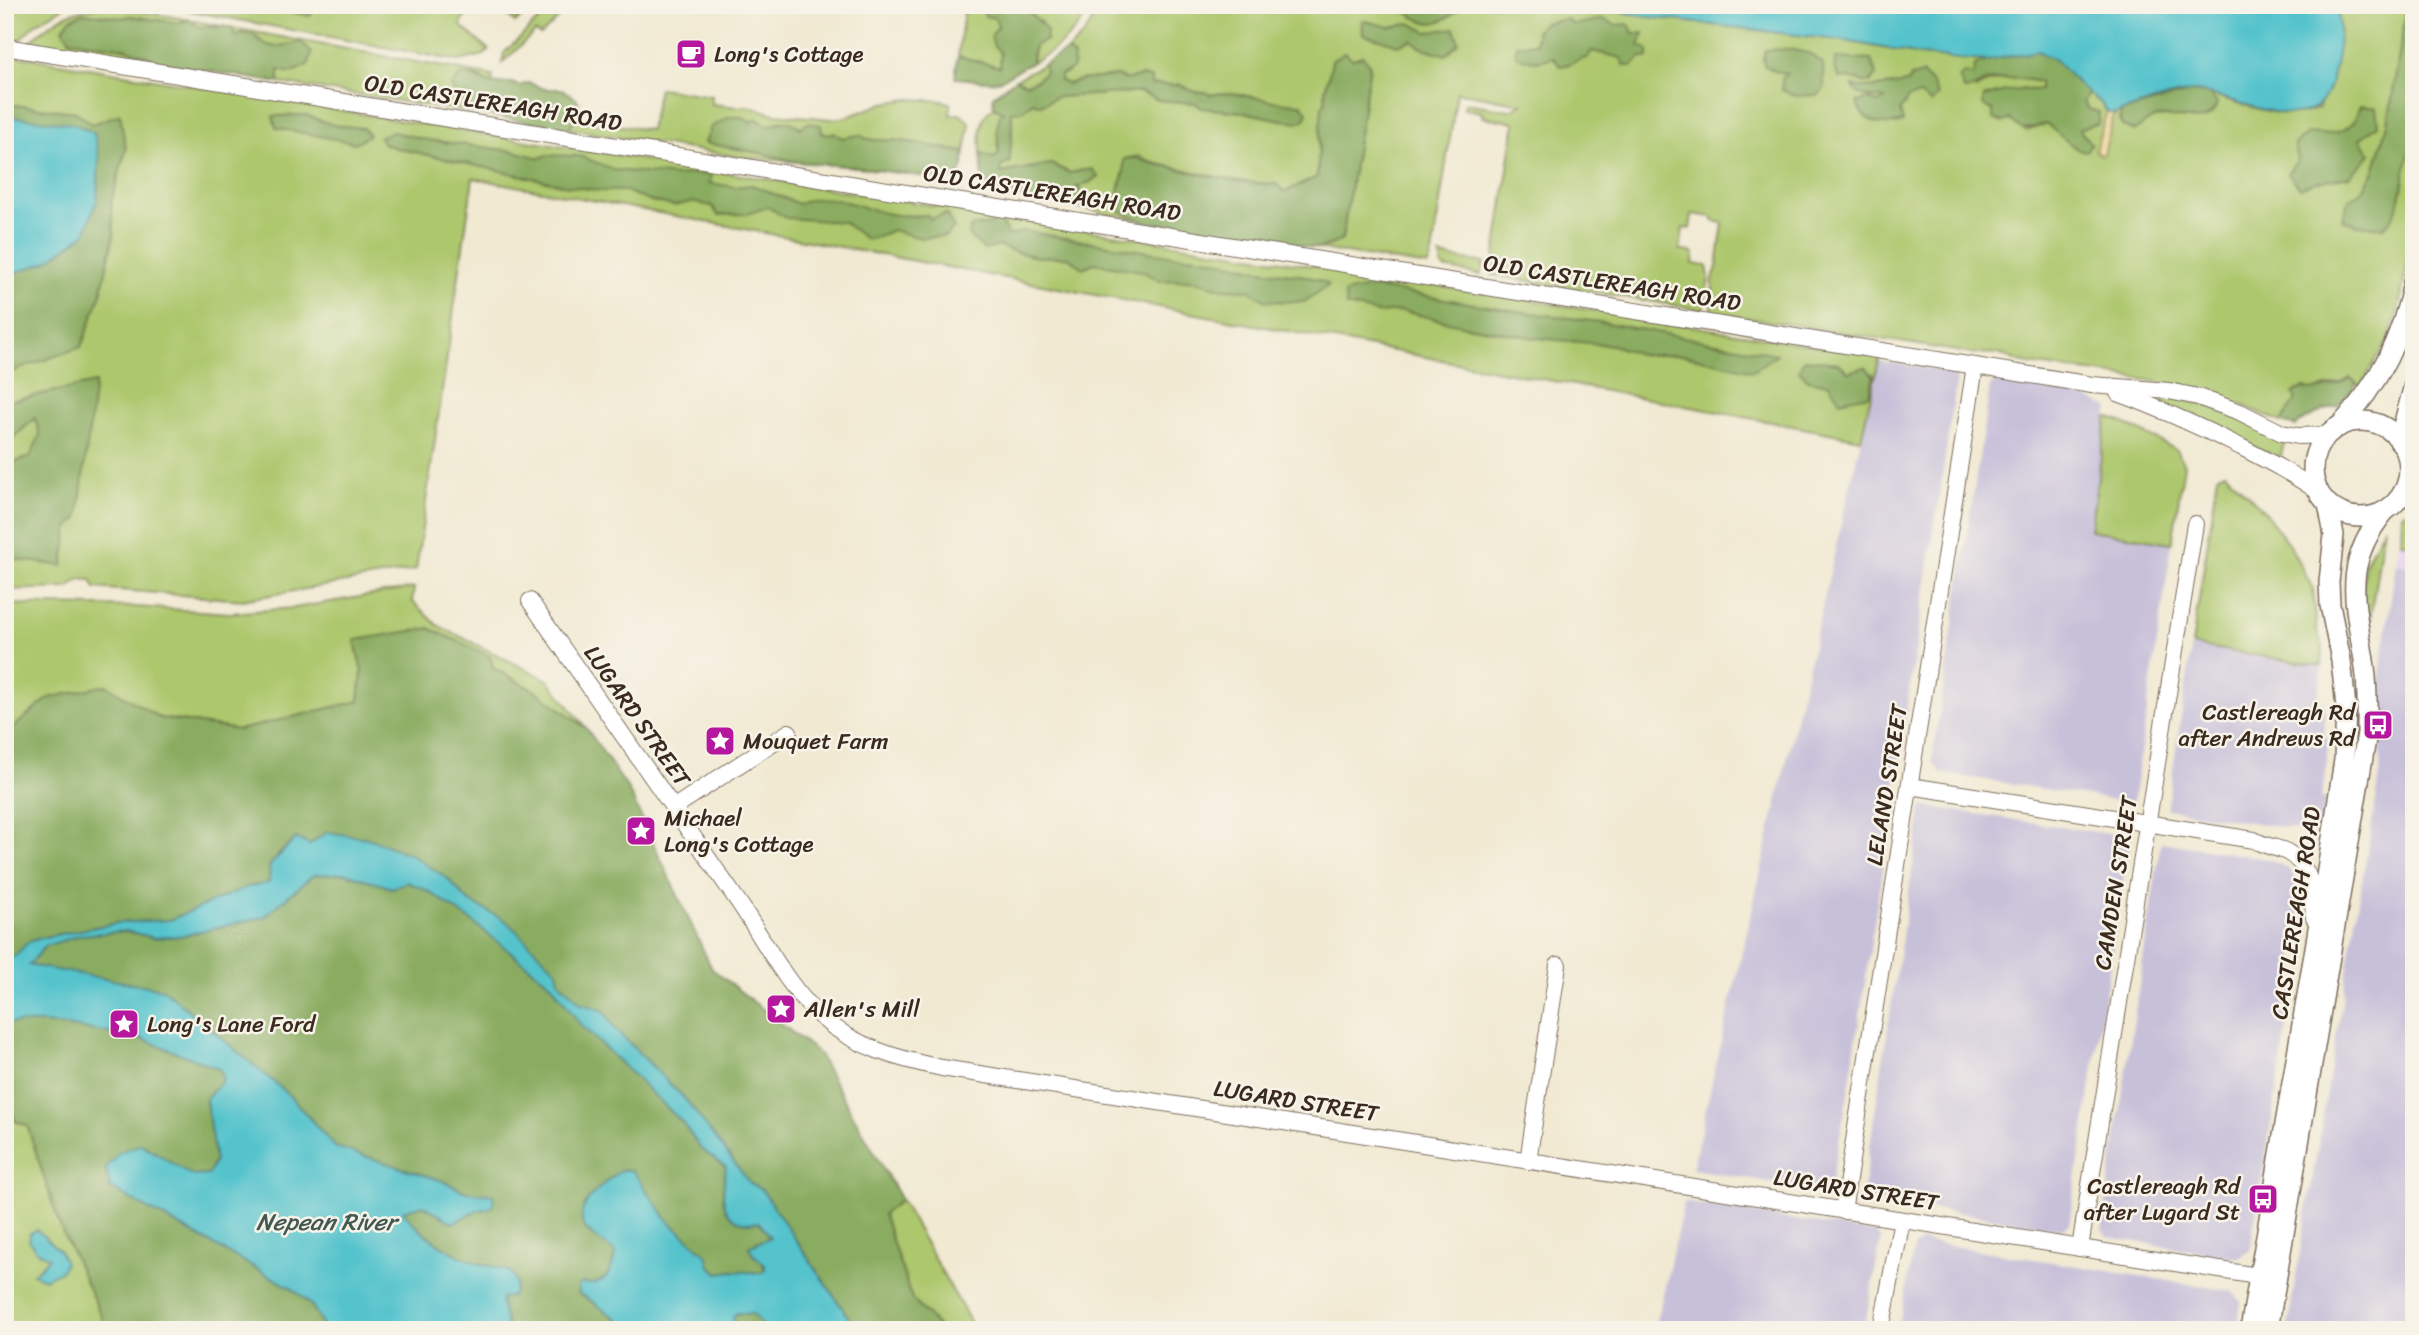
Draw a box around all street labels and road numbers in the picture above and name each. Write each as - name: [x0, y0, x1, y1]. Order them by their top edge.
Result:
- street label: OLD CASTLEREAGH ROAD: [361, 62, 625, 144]
- street label: OLD CASTLEREAGH ROAD: [920, 152, 1184, 234]
- street label: OLD CASTLEREAGH ROAD: [1480, 242, 1744, 324]
- street label: LUGARD STREET: [573, 636, 702, 797]
- street label: LELAND STREET: [1854, 700, 1920, 868]
- street label: CAMDEN STREET: [2082, 792, 2150, 973]
- street label: CASTLEREAGH ROAD: [2259, 804, 2333, 1022]
- street label: LUGARD STREET: [1211, 1068, 1383, 1135]
- street label: LUGARD STREET: [1771, 1157, 1943, 1224]

